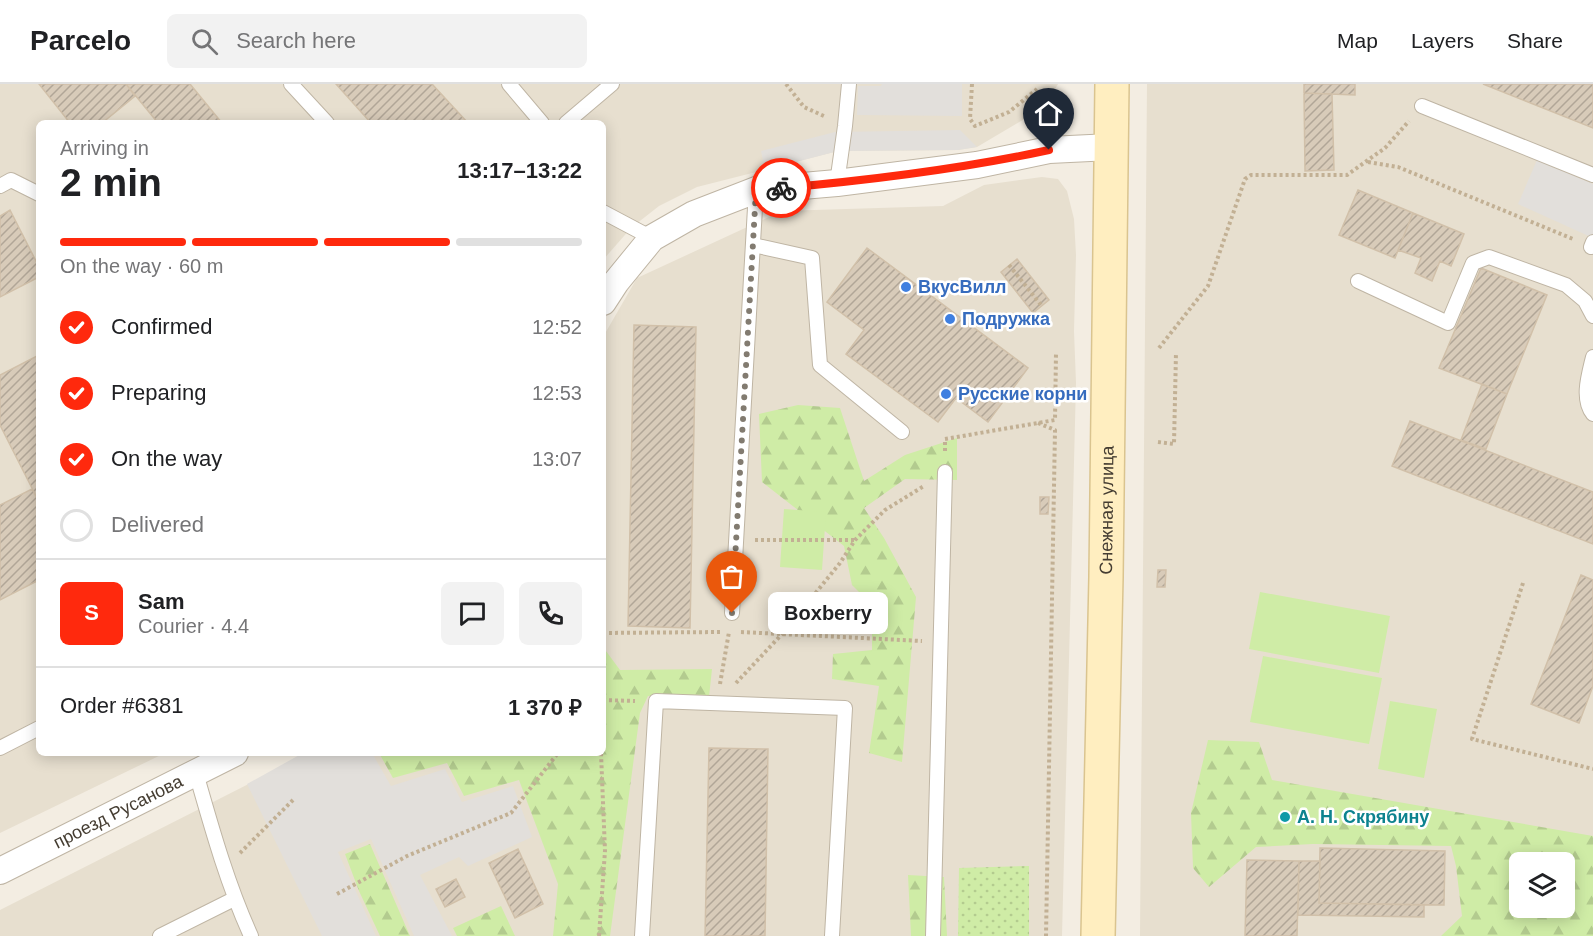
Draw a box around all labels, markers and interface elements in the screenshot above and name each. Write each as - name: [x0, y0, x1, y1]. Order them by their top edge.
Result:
- search box: [167, 14, 587, 68]
- text: Parcelo: [30, 25, 131, 56]
- icon: search: [188, 25, 221, 58]
- text: Search here: [236, 28, 356, 53]
- text: Map: [1337, 29, 1378, 52]
- text: Layers: [1411, 29, 1474, 52]
- text: Share: [1507, 29, 1563, 52]
- pin: [1023, 88, 1074, 150]
- icon: home: [1032, 97, 1065, 130]
- text: Arriving in: [60, 137, 149, 159]
- text: 13:17–13:22: [457, 158, 582, 183]
- courier: [751, 158, 811, 218]
- text: 2 min: [60, 161, 162, 204]
- icon: bike: [765, 172, 798, 205]
- text: On the way · 60 m: [60, 255, 223, 277]
- place label: ВкусВилл: [918, 277, 1007, 297]
- marker: ВкусВилл: [899, 280, 913, 294]
- place label: Подружка: [962, 309, 1051, 329]
- icon: check: [60, 311, 93, 344]
- marker: Подружка: [943, 312, 957, 326]
- text: Confirmed: [111, 314, 212, 339]
- text: 12:52: [532, 316, 582, 338]
- icon: check: [60, 377, 93, 410]
- text: Preparing: [111, 380, 206, 405]
- text: 12:53: [532, 382, 582, 404]
- place label: Русские корни: [958, 384, 1087, 404]
- marker: Русские корни: [939, 387, 953, 401]
- icon: check: [60, 443, 93, 476]
- street label: Снежная улица: [1096, 444, 1118, 575]
- text: On the way: [111, 446, 222, 471]
- text: 13:07: [532, 448, 582, 470]
- text: Delivered: [111, 512, 204, 537]
- pin: [706, 551, 757, 613]
- icon: bag: [715, 560, 748, 593]
- button: chat: [441, 582, 504, 645]
- button: phone: [519, 582, 582, 645]
- text: Sam: [138, 589, 184, 614]
- callout: Boxberry: [768, 592, 888, 634]
- text: S: [84, 600, 99, 625]
- text: Boxberry: [784, 602, 872, 624]
- text: Courier · 4.4: [138, 615, 249, 637]
- text: Order #6381: [60, 693, 184, 718]
- text: 1 370 ₽: [508, 695, 582, 720]
- street label: проезд Русанова: [50, 771, 187, 853]
- place label: А. Н. Скрябину: [1297, 807, 1429, 827]
- marker: А. Н. Скрябину: [1278, 810, 1292, 824]
- map controls: [1509, 852, 1575, 918]
- button: layers: [1509, 852, 1575, 918]

